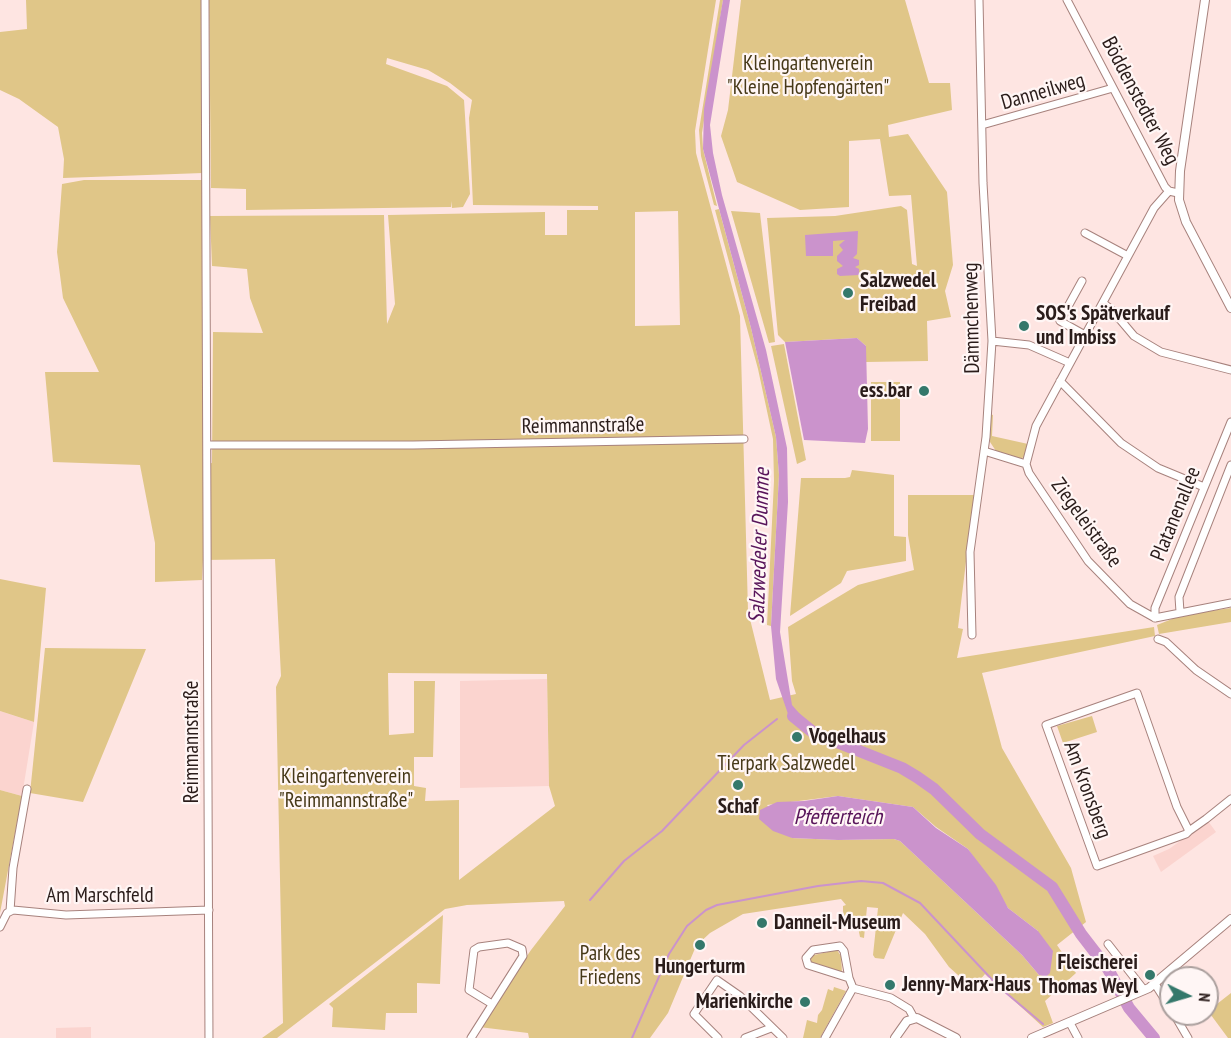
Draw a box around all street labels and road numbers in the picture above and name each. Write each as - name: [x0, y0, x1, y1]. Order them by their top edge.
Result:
- street label: Böddenstedter Weg: [1096, 33, 1184, 169]
- street label: Danneilweg: [998, 68, 1088, 116]
- street label: Dämmchenweg: [958, 262, 986, 374]
- street label: Reimmannstraße: [521, 412, 645, 440]
- street label: Platanenallee: [1146, 463, 1206, 565]
- street label: Ziegeleistraße: [1045, 473, 1127, 573]
- street label: Reimmannstraße: [179, 681, 205, 803]
- street label: Am Kronsberg: [1058, 738, 1116, 842]
- street label: Am Marschfeld: [46, 883, 154, 909]

